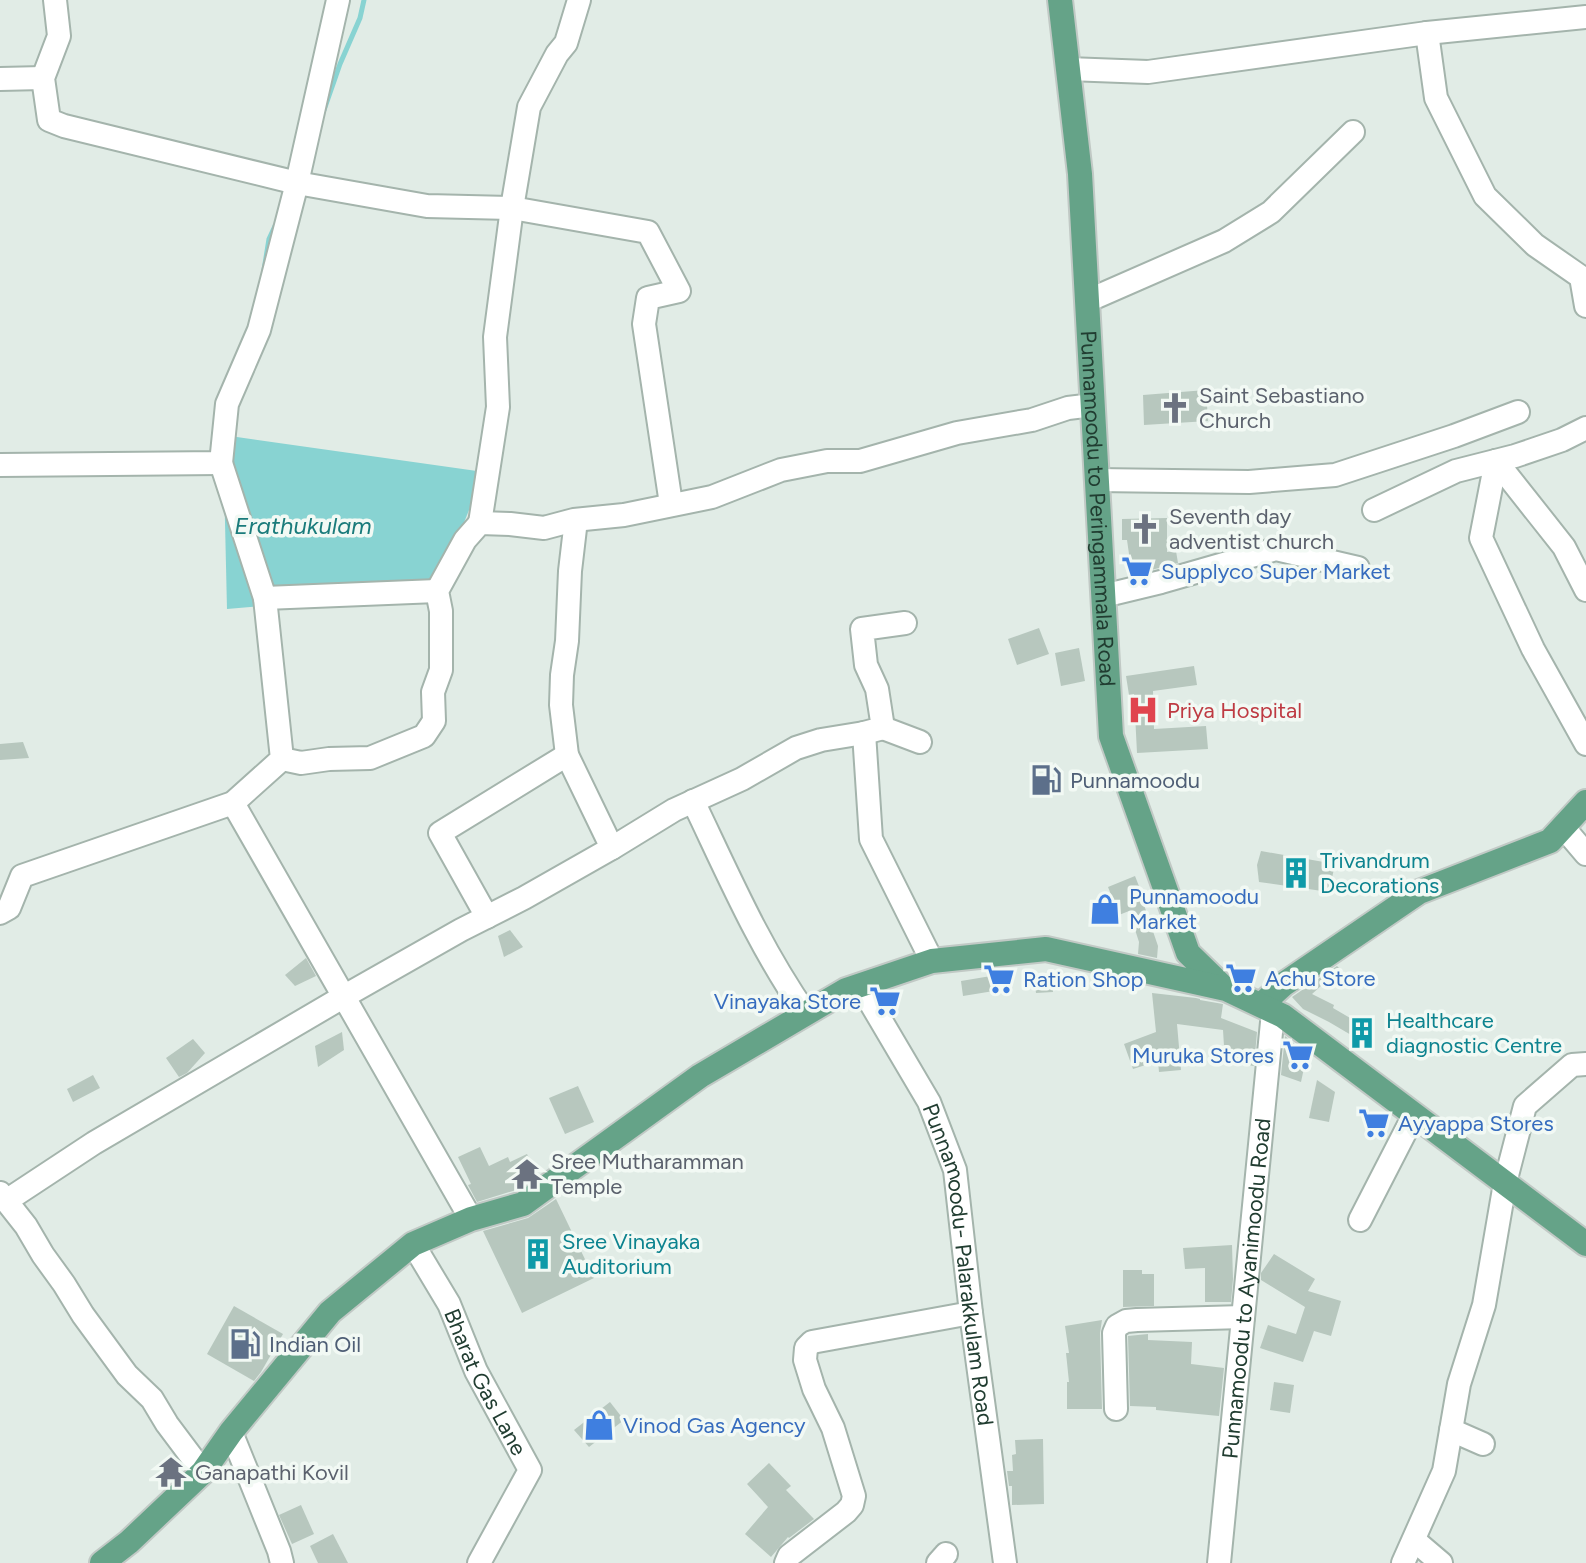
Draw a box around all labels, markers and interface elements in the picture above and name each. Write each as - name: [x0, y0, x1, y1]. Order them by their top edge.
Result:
- street label: Punnamoodu to Peringammala Road: [1075, 330, 1122, 687]
- place label: Saint Sebastiano Church: [1199, 382, 1364, 434]
- church icon: Saint Sebastiano Church: [1158, 391, 1192, 425]
- place label: Seventh day adventist church: [1169, 503, 1334, 555]
- water label: Erathukulam: [234, 511, 372, 540]
- church icon: Seventh day adventist church: [1128, 512, 1162, 546]
- supermarket icon: Supplyco Super Market: [1120, 554, 1154, 588]
- place label: Supplyco Super Market: [1161, 558, 1391, 585]
- hospital icon: Priya Hospital: [1126, 693, 1160, 727]
- place label: Priya Hospital: [1167, 697, 1302, 724]
- fuel station icon: Punnamoodu: [1029, 763, 1063, 797]
- place label: Punnamoodu: [1070, 767, 1200, 794]
- place label: Trivandrum Decorations: [1320, 847, 1439, 899]
- building icon: Trivandrum Decorations: [1279, 856, 1313, 890]
- place label: Punnamoodu Market: [1129, 883, 1259, 935]
- shop icon: Punnamoodu Market: [1088, 892, 1122, 926]
- supermarket icon: Achu Store: [1224, 961, 1258, 995]
- supermarket icon: Ration Shop: [982, 962, 1016, 996]
- place label: Achu Store: [1265, 965, 1376, 992]
- place label: Ration Shop: [1023, 966, 1143, 993]
- supermarket icon: Vinayaka Store: [868, 984, 902, 1018]
- place label: Vinayaka Store: [714, 988, 861, 1015]
- place label: Healthcare diagnostic Centre: [1386, 1007, 1562, 1059]
- building icon: Healthcare diagnostic Centre: [1345, 1016, 1379, 1050]
- supermarket icon: Muruka Stores: [1281, 1038, 1315, 1072]
- place label: Muruka Stores: [1132, 1042, 1274, 1069]
- street label: Punnamoodu- Palarakkulam Road: [917, 1099, 1000, 1427]
- supermarket icon: Ayyappa Stores: [1357, 1106, 1391, 1140]
- place label: Ayyappa Stores: [1398, 1110, 1554, 1137]
- street label: Punnamoodu to Ayanimoodu Road: [1216, 1117, 1276, 1460]
- place label: Sree Mutharamman Temple: [551, 1148, 744, 1200]
- temple icon: Sree Mutharamman Temple: [510, 1157, 544, 1191]
- place label: Sree Vinayaka Auditorium: [562, 1228, 700, 1280]
- building icon: Sree Vinayaka Auditorium: [521, 1237, 555, 1271]
- street label: Bharat Gas Lane: [439, 1305, 533, 1460]
- fuel station icon: Indian Oil: [228, 1327, 262, 1361]
- place label: Indian Oil: [269, 1331, 361, 1358]
- shop icon: Vinod Gas Agency: [582, 1408, 616, 1442]
- place label: Vinod Gas Agency: [623, 1412, 806, 1439]
- temple icon: Ganapathi Kovil: [154, 1455, 188, 1489]
- place label: Ganapathi Kovil: [195, 1459, 349, 1486]

